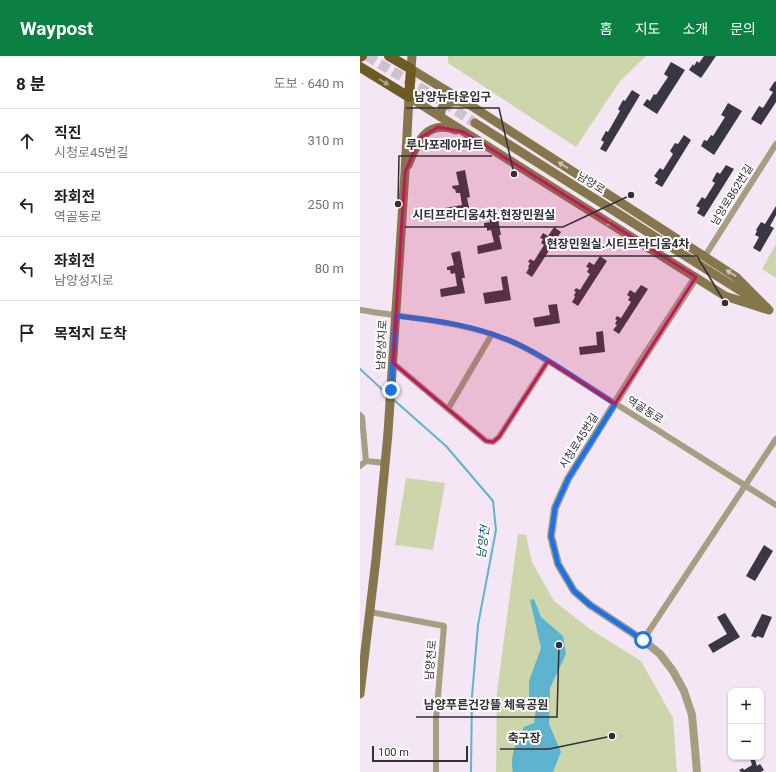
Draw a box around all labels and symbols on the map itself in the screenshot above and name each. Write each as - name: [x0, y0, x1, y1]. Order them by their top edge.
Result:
- one-way arrow: [379, 78, 389, 86]
- callout: 남양뉴타운입구: [406, 84, 499, 108]
- text: 남양뉴타운입구: [414, 90, 492, 104]
- callout: 루나포레아파트: [399, 132, 492, 156]
- text: 루나포레아파트: [406, 138, 484, 152]
- one-way arrow: [557, 161, 569, 168]
- street label: 남양로862번길: [708, 162, 756, 228]
- street label: 남양로: [575, 169, 607, 197]
- callout: 시티프라디움4차.현장민원실: [405, 203, 563, 227]
- text: 시티프라디움4차.현장민원실: [413, 208, 555, 222]
- one-way arrow: [602, 219, 613, 226]
- callout: 현장민원실.시티프라디움4차: [538, 232, 697, 256]
- text: 현장민원실.시티프라디움4차: [547, 237, 689, 251]
- one-way arrow: [725, 269, 736, 277]
- street label: 남양성지로: [374, 319, 390, 371]
- route end: [382, 381, 400, 399]
- street label: 역골동로: [624, 394, 666, 426]
- street label: 시청로45번길: [557, 411, 601, 471]
- water label: 남양천: [474, 523, 493, 559]
- route start: [634, 631, 652, 649]
- street label: 남양천로: [423, 639, 439, 681]
- callout: 남양푸른건강뜰 체육공원: [416, 693, 557, 717]
- text: 남양푸른건강뜰 체육공원: [424, 698, 548, 712]
- callout: 축구장: [500, 725, 549, 749]
- text: 축구장: [507, 731, 541, 745]
- scale bar: [372, 744, 468, 763]

